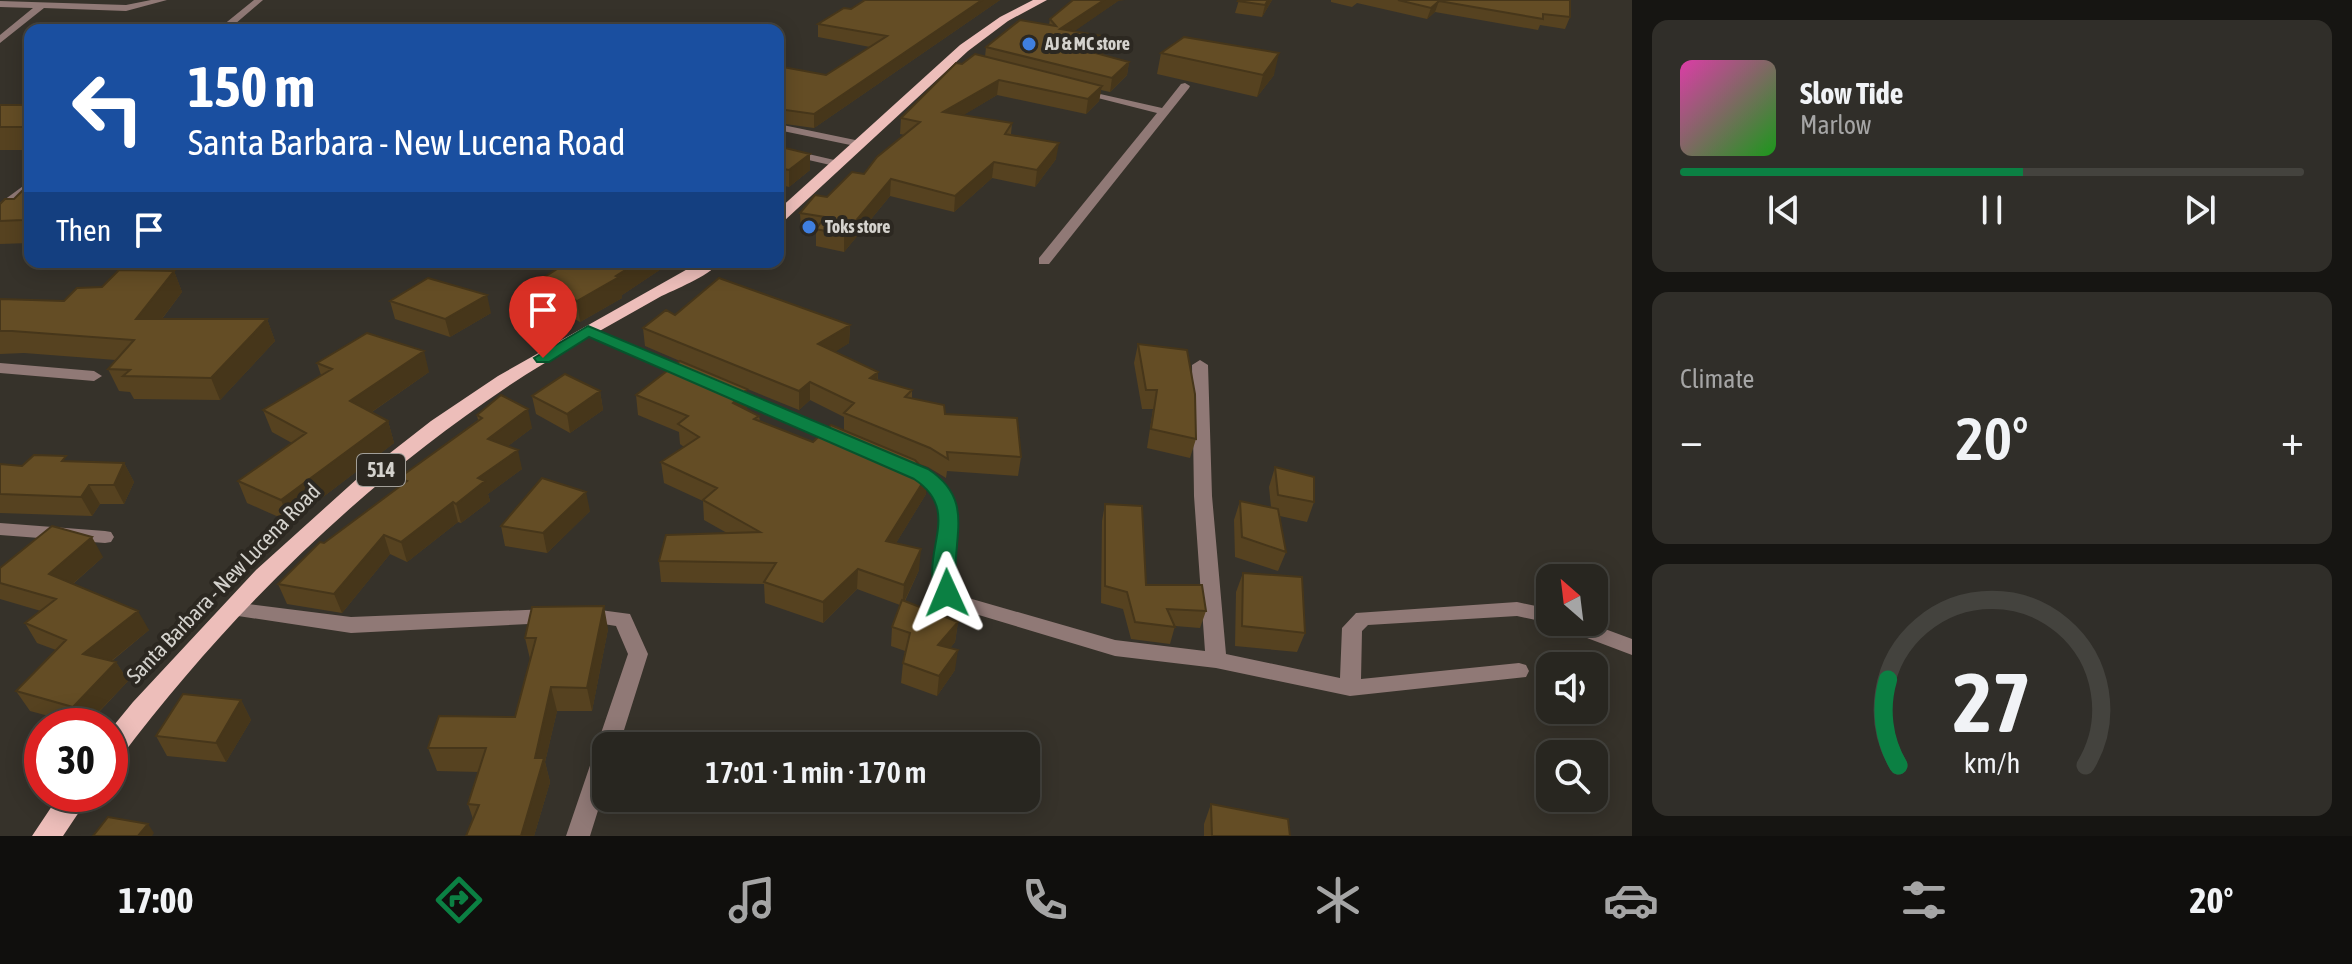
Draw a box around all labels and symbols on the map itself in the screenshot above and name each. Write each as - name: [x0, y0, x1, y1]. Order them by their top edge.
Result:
- place label: AJ & MC store: [1044, 33, 1130, 54]
- marker: AJ & MC store: [1020, 35, 1038, 53]
- place label: Toks store: [825, 216, 890, 237]
- marker: Toks store: [800, 218, 818, 236]
- pin: [509, 276, 577, 358]
- road number: 514: [357, 454, 405, 486]
- street label: Santa Barbara - New Lucena Road: [121, 478, 325, 688]
- position arrow: [905, 551, 989, 635]
- north arrow: [1536, 564, 1608, 636]
- speed limit sign: 30: [24, 708, 128, 812]

